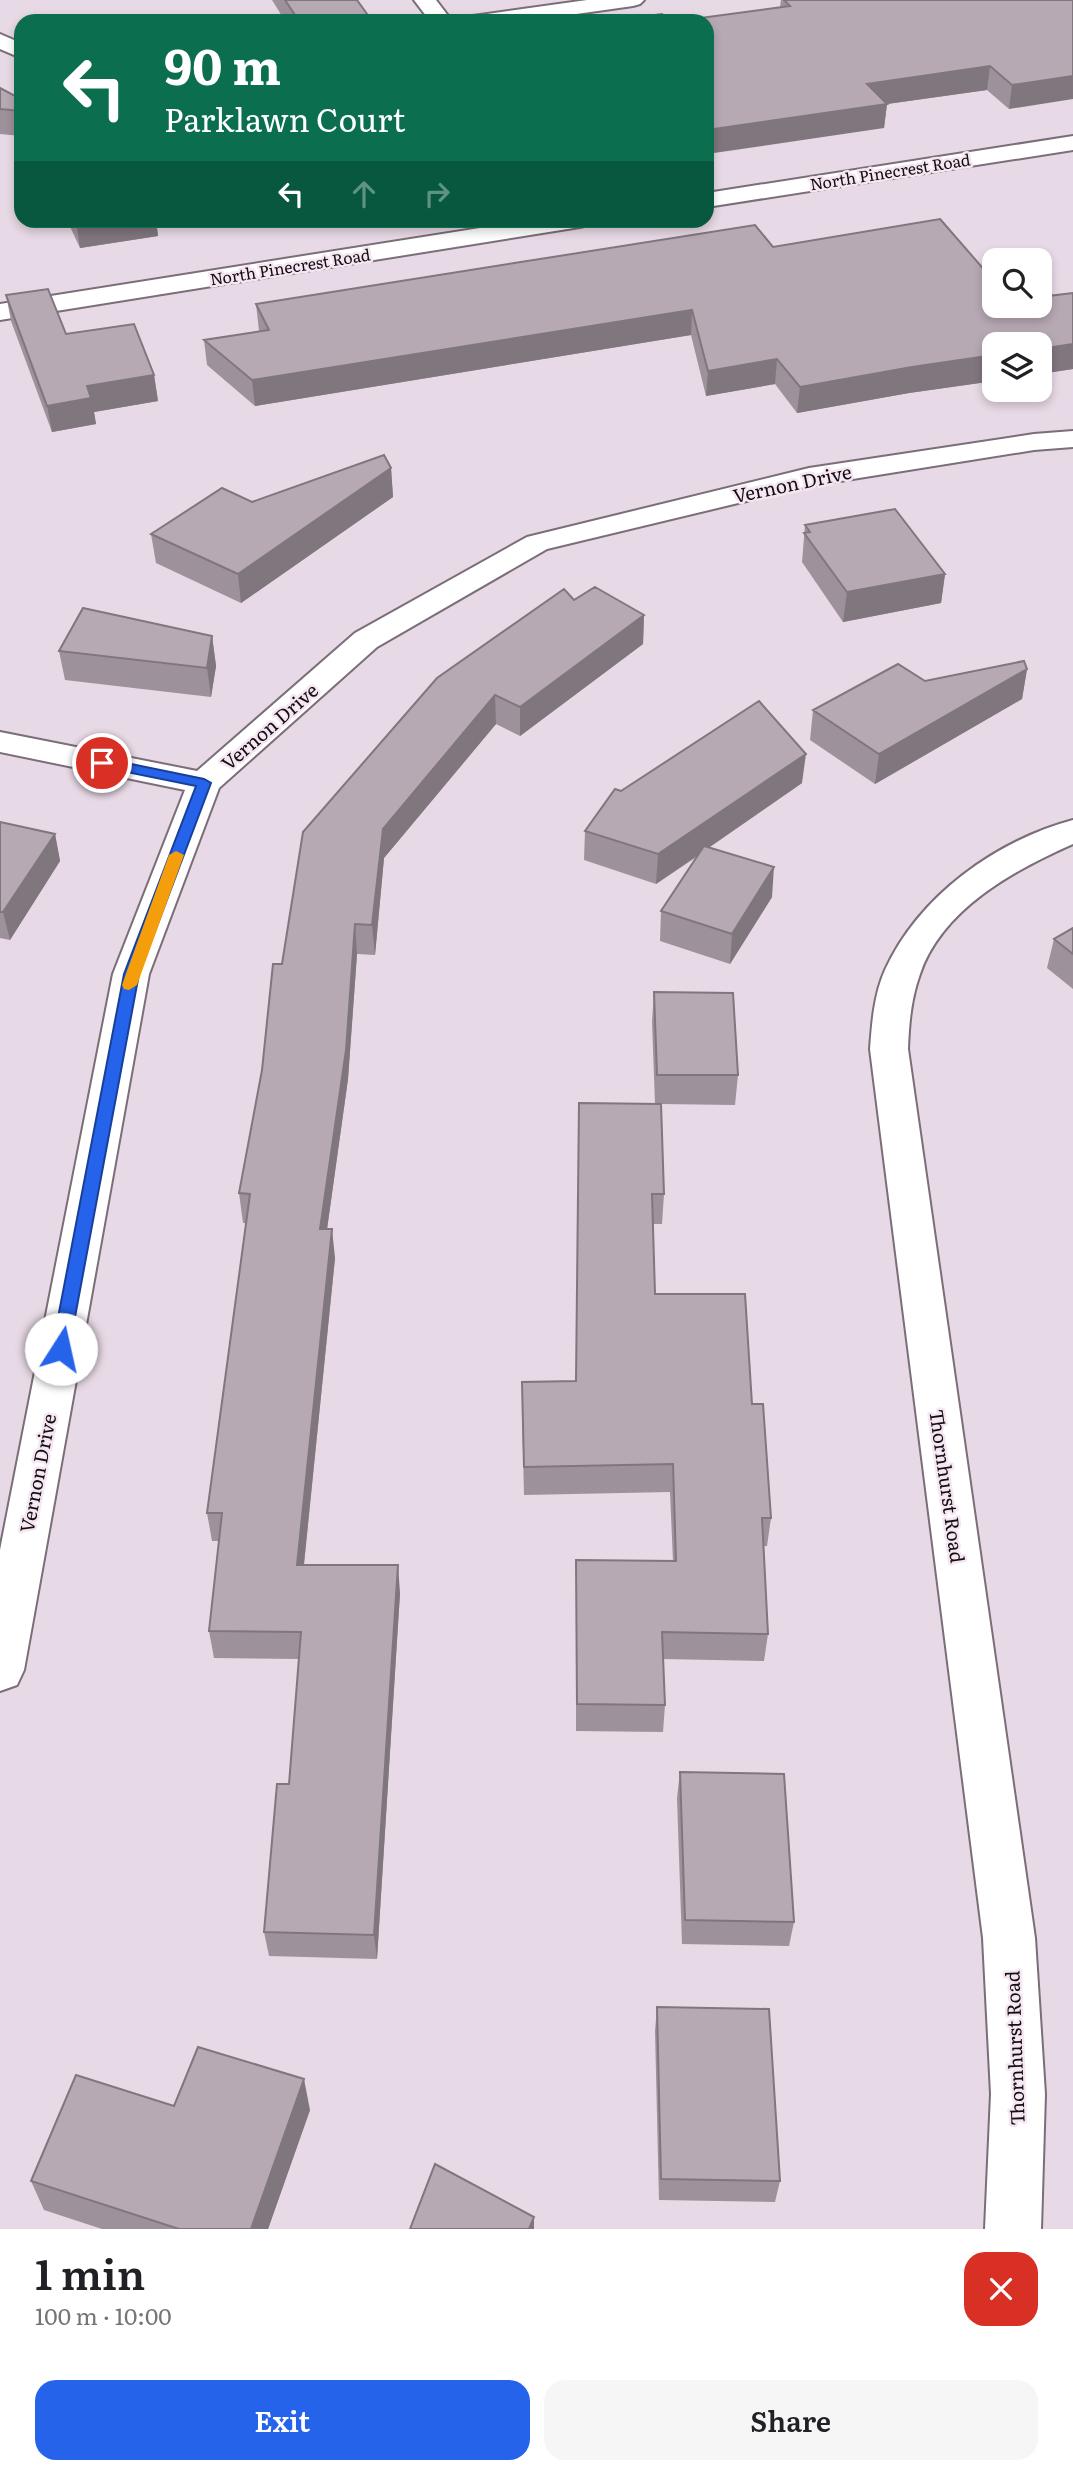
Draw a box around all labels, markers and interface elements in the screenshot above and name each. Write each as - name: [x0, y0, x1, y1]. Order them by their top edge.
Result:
- text: 90 m: [164, 27, 281, 100]
- icon: left: [49, 42, 140, 133]
- text: Parklawn Court: [164, 94, 405, 142]
- street label: North Pinecrest Road: [808, 146, 972, 196]
- icon: left: [272, 175, 310, 213]
- icon: ahead: [345, 175, 383, 213]
- icon: right: [418, 175, 456, 213]
- street label: North Pinecrest Road: [208, 241, 372, 291]
- map controls: [982, 248, 1052, 402]
- button: search: [982, 248, 1052, 318]
- button: layers: [982, 332, 1052, 402]
- street label: Vernon Drive: [730, 457, 854, 509]
- street label: Vernon Drive: [214, 676, 324, 776]
- pin: [72, 733, 132, 793]
- icon: arrive: [83, 744, 121, 782]
- position arrow: [24, 1312, 98, 1386]
- street label: Thornhurst Road: [923, 1407, 973, 1565]
- street label: Vernon Drive: [12, 1411, 62, 1535]
- street label: Thornhurst Road: [997, 1970, 1031, 2126]
- text: 1 min: [35, 2241, 145, 2303]
- button: close: [964, 2252, 1038, 2326]
- text: 100 m · 10:00: [35, 2298, 172, 2332]
- button: Exit: [35, 2380, 530, 2460]
- button: Share: [544, 2380, 1038, 2460]

